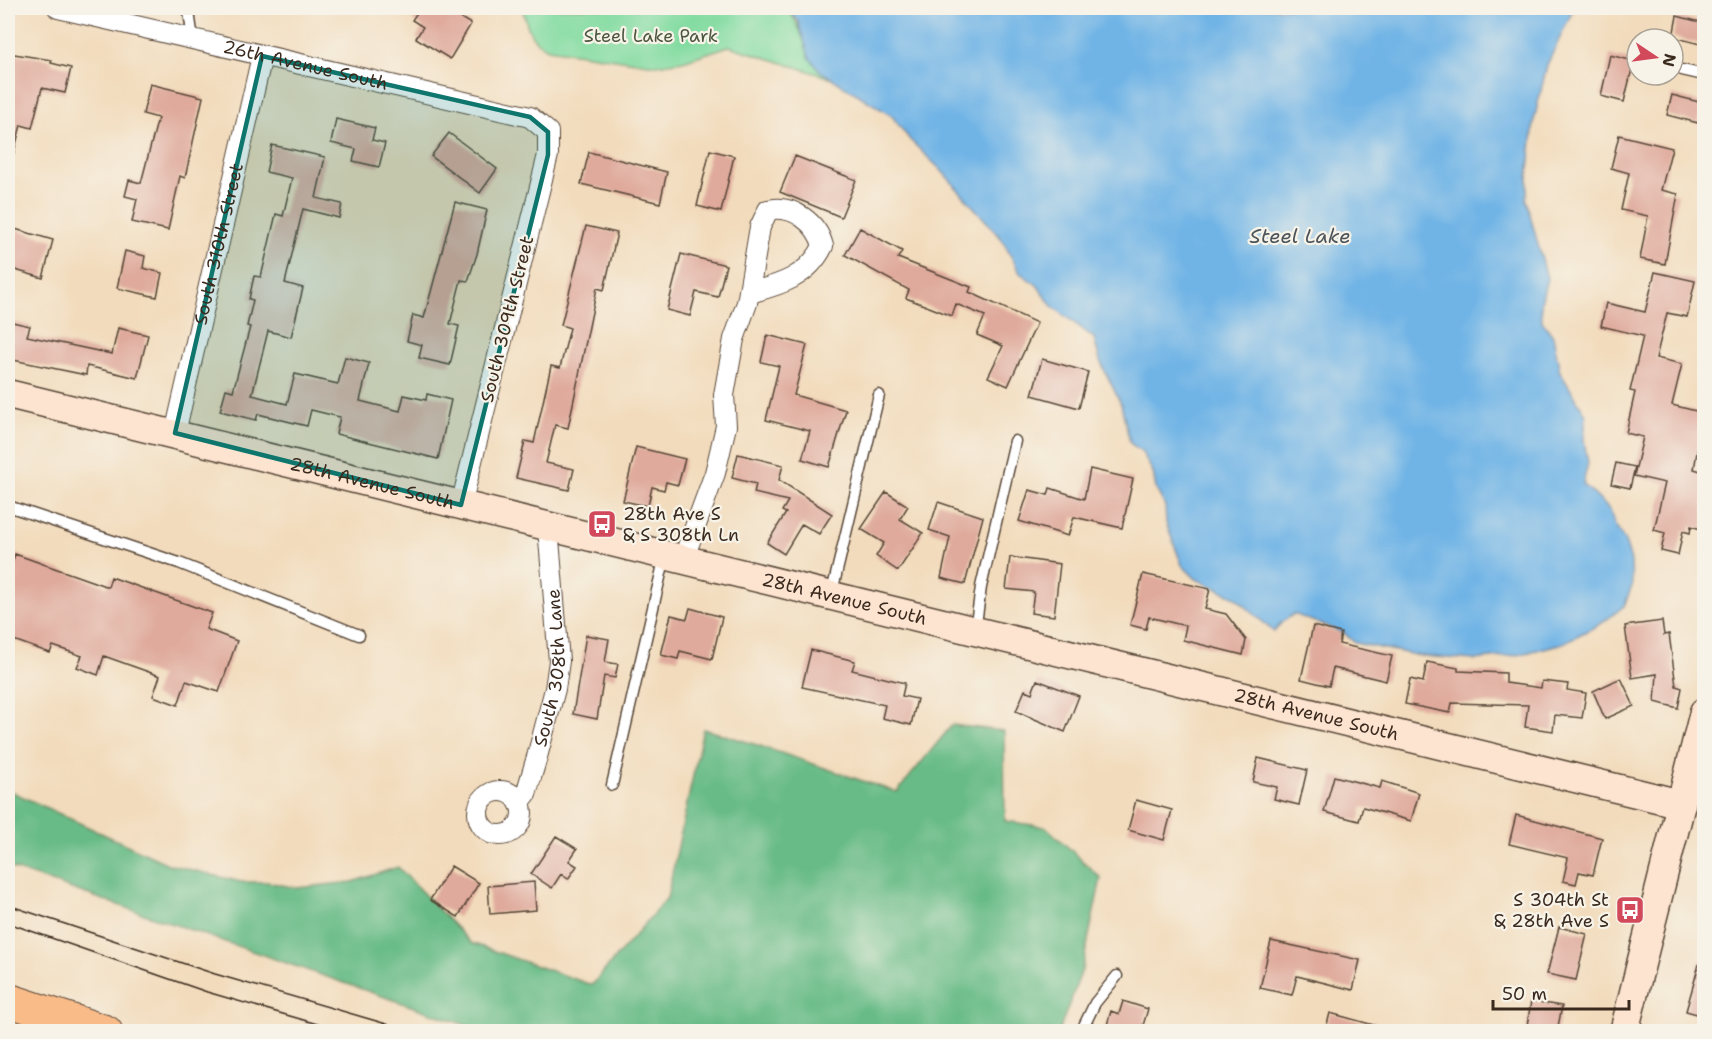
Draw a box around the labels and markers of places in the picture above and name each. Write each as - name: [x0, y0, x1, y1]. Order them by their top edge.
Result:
- place label: 28th Ave S & S 308th Ln: [623, 502, 739, 547]
- bus stop icon: 28th Ave S & S 308th Ln: [586, 508, 618, 540]
- place label: S 304th St & 28th Ave S: [1494, 888, 1609, 933]
- bus stop icon: S 304th St & 28th Ave S: [1614, 894, 1646, 926]

